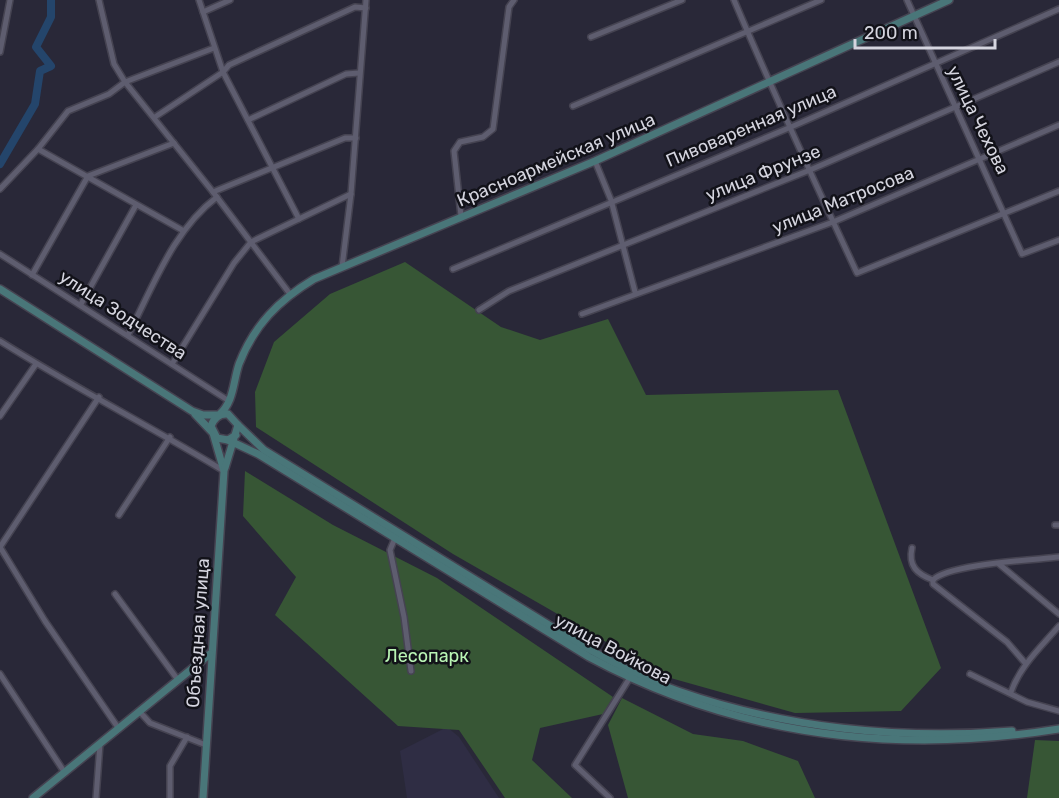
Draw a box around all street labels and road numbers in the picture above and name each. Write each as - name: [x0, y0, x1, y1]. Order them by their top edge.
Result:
- street label: улица Чехова: [942, 62, 1014, 178]
- street label: Пивоваренная улица: [663, 80, 839, 172]
- street label: Красноармейская улица: [454, 108, 658, 212]
- street label: улица Фрунзе: [702, 140, 824, 206]
- street label: улица Матросова: [769, 162, 917, 238]
- street label: улица Зодчества: [55, 266, 191, 364]
- street label: Объездная улица: [182, 557, 214, 709]
- street label: улица Войкова: [551, 609, 675, 689]

